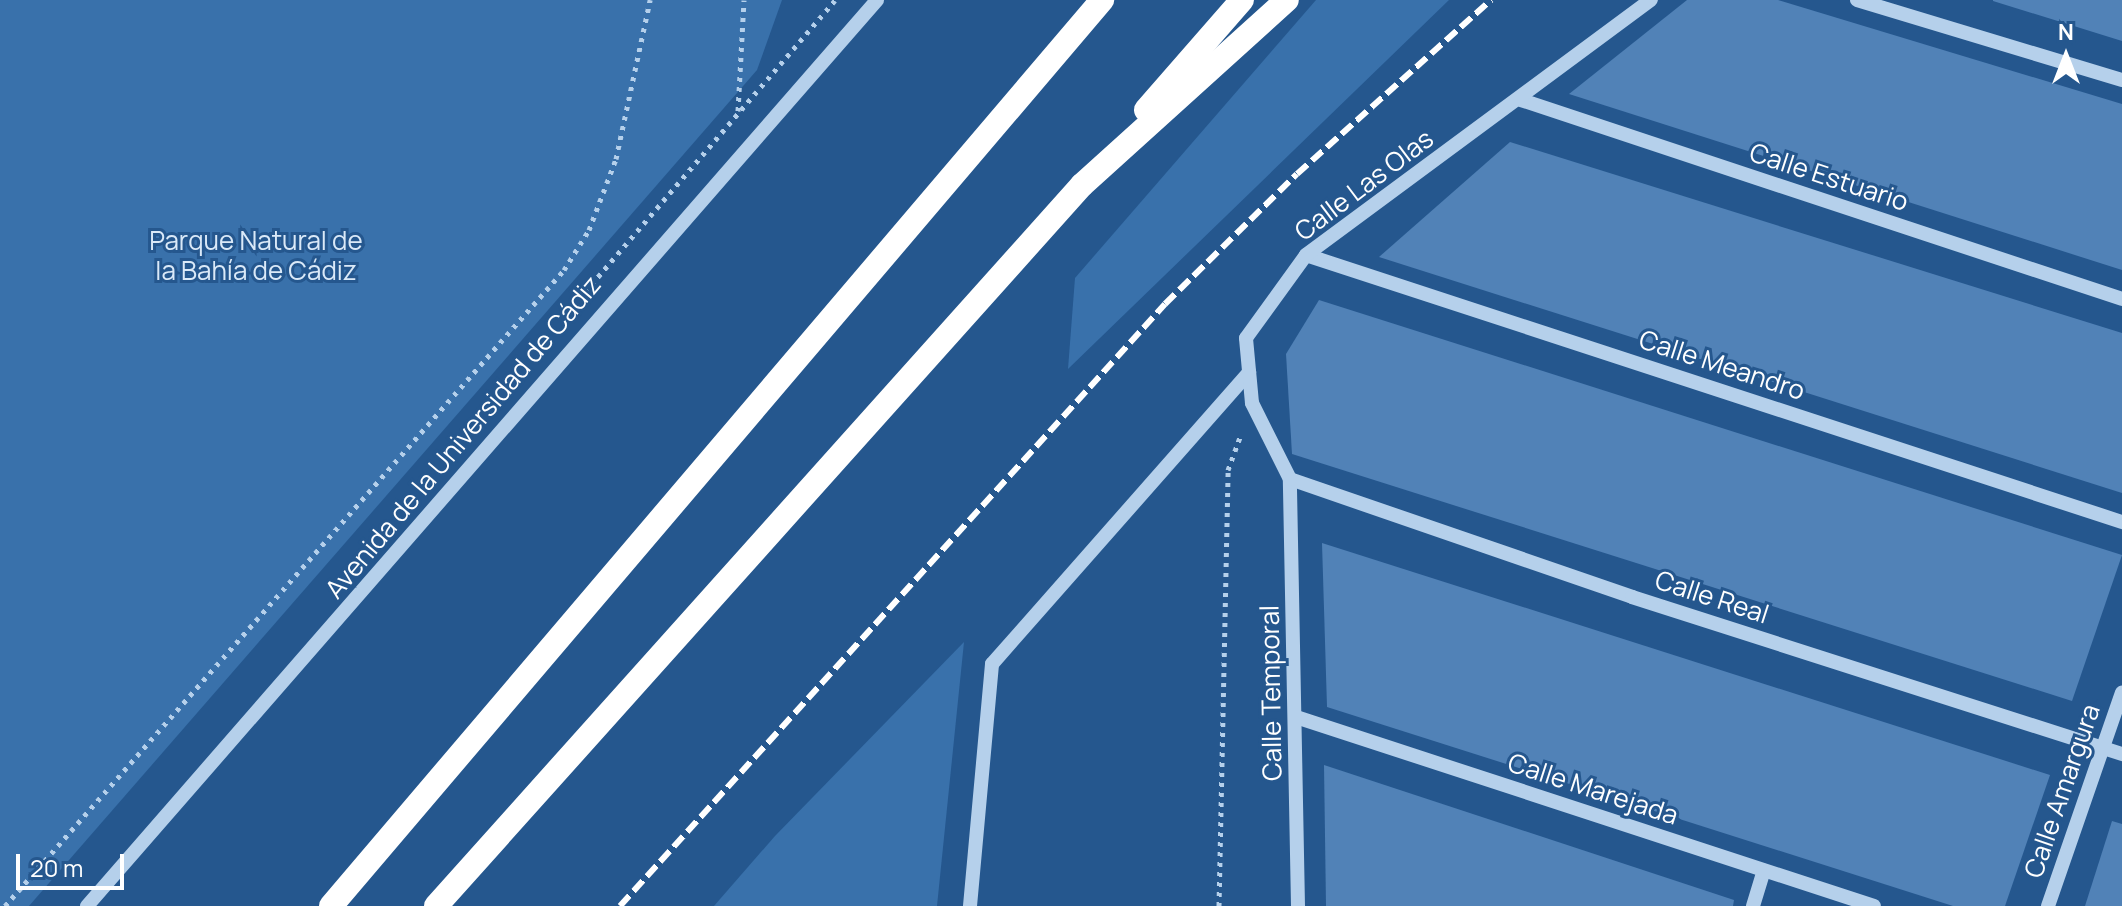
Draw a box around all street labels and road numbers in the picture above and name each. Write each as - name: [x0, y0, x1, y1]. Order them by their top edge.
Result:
- street label: Calle Las Olas: [1289, 123, 1439, 247]
- street label: Calle Estuario: [1746, 137, 1912, 217]
- street label: Avenida de la Universidad de Cádiz: [319, 269, 607, 605]
- street label: Calle Meandro: [1635, 324, 1809, 406]
- street label: Calle Real: [1651, 564, 1773, 630]
- street label: Calle Temporal: [1254, 605, 1288, 781]
- street label: Calle Amargura: [2018, 700, 2106, 882]
- street label: Calle Marejada: [1504, 747, 1682, 831]

